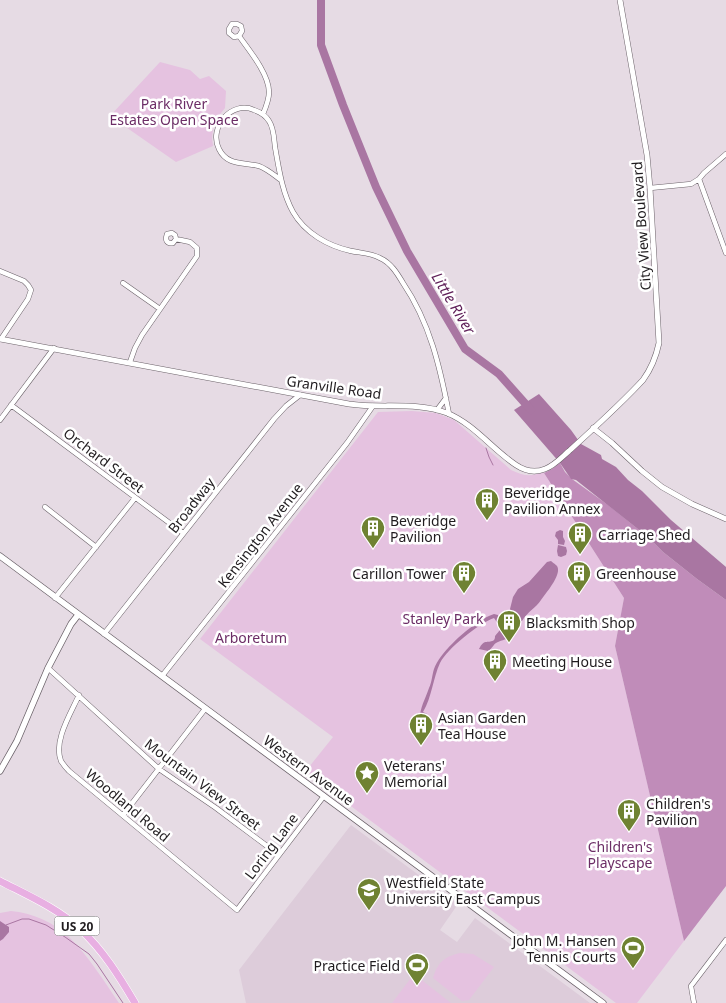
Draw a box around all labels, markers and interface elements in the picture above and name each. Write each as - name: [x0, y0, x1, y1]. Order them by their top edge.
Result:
- park label: Park River Estates Open Space: [109, 94, 239, 129]
- street label: City View Boulevard: [627, 161, 655, 291]
- water label: Little River: [428, 268, 481, 339]
- street label: Granville Road: [285, 371, 383, 403]
- street label: Orchard Street: [60, 423, 148, 497]
- street label: Broadway: [163, 473, 219, 537]
- street label: Kensington Avenue: [213, 479, 307, 591]
- place label: Beveridge Pavilion Annex: [504, 483, 601, 518]
- building icon: Beveridge Pavilion Annex: [474, 487, 500, 521]
- place label: Beveridge Pavilion: [390, 511, 456, 546]
- building icon: Beveridge Pavilion: [360, 515, 386, 549]
- building icon: Carriage Shed: [567, 521, 593, 555]
- place label: Carriage Shed: [598, 525, 691, 544]
- building icon: Carillon Tower: [451, 560, 477, 594]
- building icon: Greenhouse: [566, 560, 592, 594]
- place label: Carillon Tower: [352, 564, 446, 583]
- place label: Greenhouse: [596, 564, 677, 583]
- park label: Stanley Park: [403, 609, 484, 628]
- building icon: Blacksmith Shop: [496, 609, 522, 643]
- place label: Blacksmith Shop: [526, 613, 635, 632]
- park label: Arboretum: [215, 628, 287, 647]
- building icon: Meeting House: [482, 648, 508, 682]
- place label: Meeting House: [512, 652, 612, 671]
- place label: Asian Garden Tea House: [438, 708, 526, 743]
- building icon: Asian Garden Tea House: [408, 712, 434, 746]
- street label: Western Avenue: [260, 731, 358, 809]
- street label: Mountain View Street: [141, 734, 265, 834]
- place label: Veterans' Memorial: [384, 756, 447, 791]
- place icon: Veterans' Memorial: [354, 760, 380, 794]
- street label: Woodland Road: [82, 764, 174, 846]
- place label: Children's Pavilion: [646, 794, 711, 829]
- building icon: Children's Pavilion: [616, 798, 642, 832]
- street label: Loring Lane: [240, 809, 302, 883]
- park label: Children's Playscape: [588, 837, 653, 872]
- place label: Westfield State University East Campus: [386, 873, 541, 908]
- school or university icon: Westfield State University East Campus: [356, 877, 382, 911]
- road number: US 20: [54, 916, 100, 936]
- place label: John M. Hansen Tennis Courts: [511, 931, 616, 966]
- sports icon: John M. Hansen Tennis Courts: [620, 935, 646, 969]
- sports icon: Practice Field: [404, 952, 430, 986]
- place label: Practice Field: [314, 956, 400, 975]

